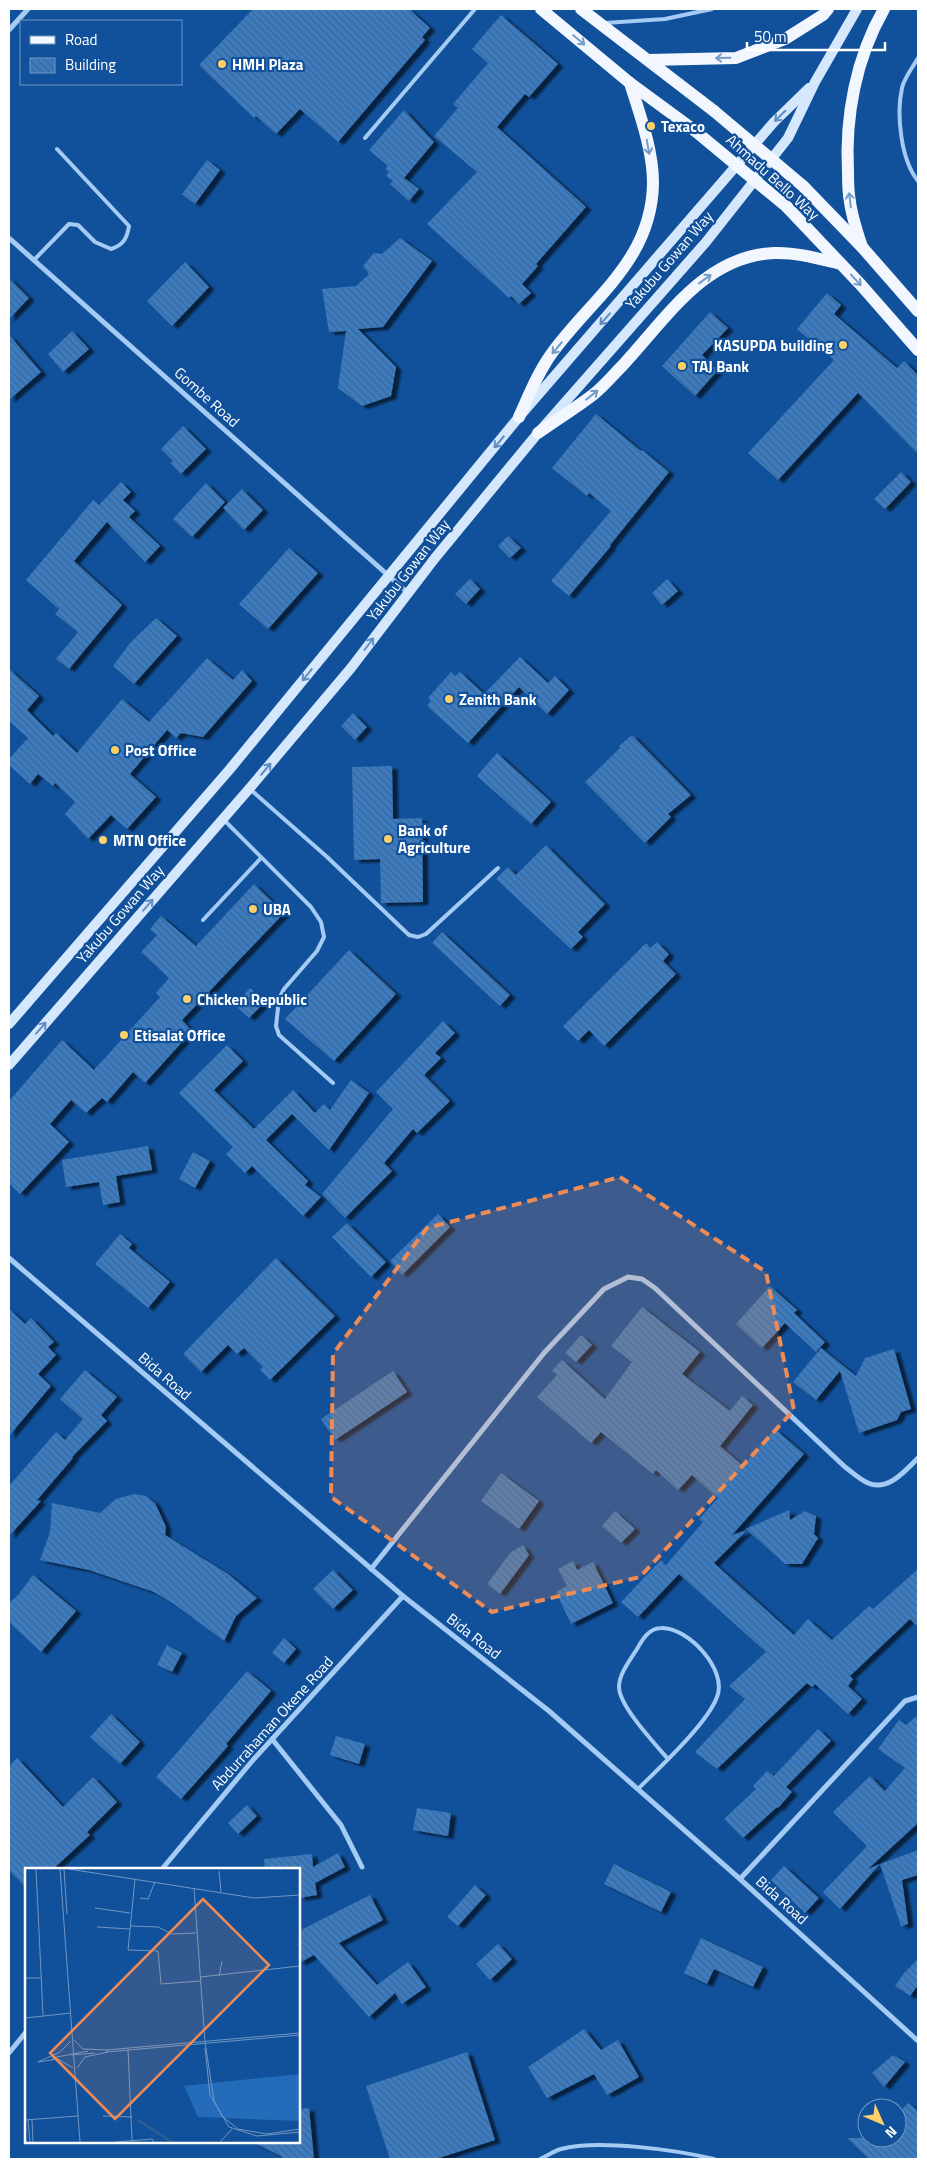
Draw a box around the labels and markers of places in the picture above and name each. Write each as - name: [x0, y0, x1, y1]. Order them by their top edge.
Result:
- place label: HMH Plaza: [232, 53, 304, 76]
- marker: HMH Plaza: [216, 58, 228, 70]
- place label: Texaco: [661, 115, 705, 138]
- marker: Texaco: [645, 120, 657, 132]
- place label: KASUPDA building: [714, 334, 833, 357]
- marker: KASUPDA building: [837, 339, 849, 351]
- place label: TAJ Bank: [692, 355, 749, 378]
- marker: TAJ Bank: [676, 360, 688, 372]
- place label: Zenith Bank: [459, 688, 537, 711]
- marker: Zenith Bank: [443, 693, 455, 705]
- place label: Post Office: [125, 739, 197, 762]
- marker: Post Office: [109, 744, 121, 756]
- place label: Bank of Agriculture: [398, 819, 471, 859]
- place label: MTN Office: [113, 829, 186, 852]
- marker: Bank of Agriculture: [382, 833, 394, 845]
- marker: MTN Office: [97, 834, 109, 846]
- place label: UBA: [263, 898, 291, 921]
- marker: UBA: [247, 903, 259, 915]
- place label: Chicken Republic: [197, 988, 307, 1011]
- marker: Chicken Republic: [181, 993, 193, 1005]
- place label: Etisalat Office: [134, 1024, 226, 1047]
- marker: Etisalat Office: [118, 1029, 130, 1041]

